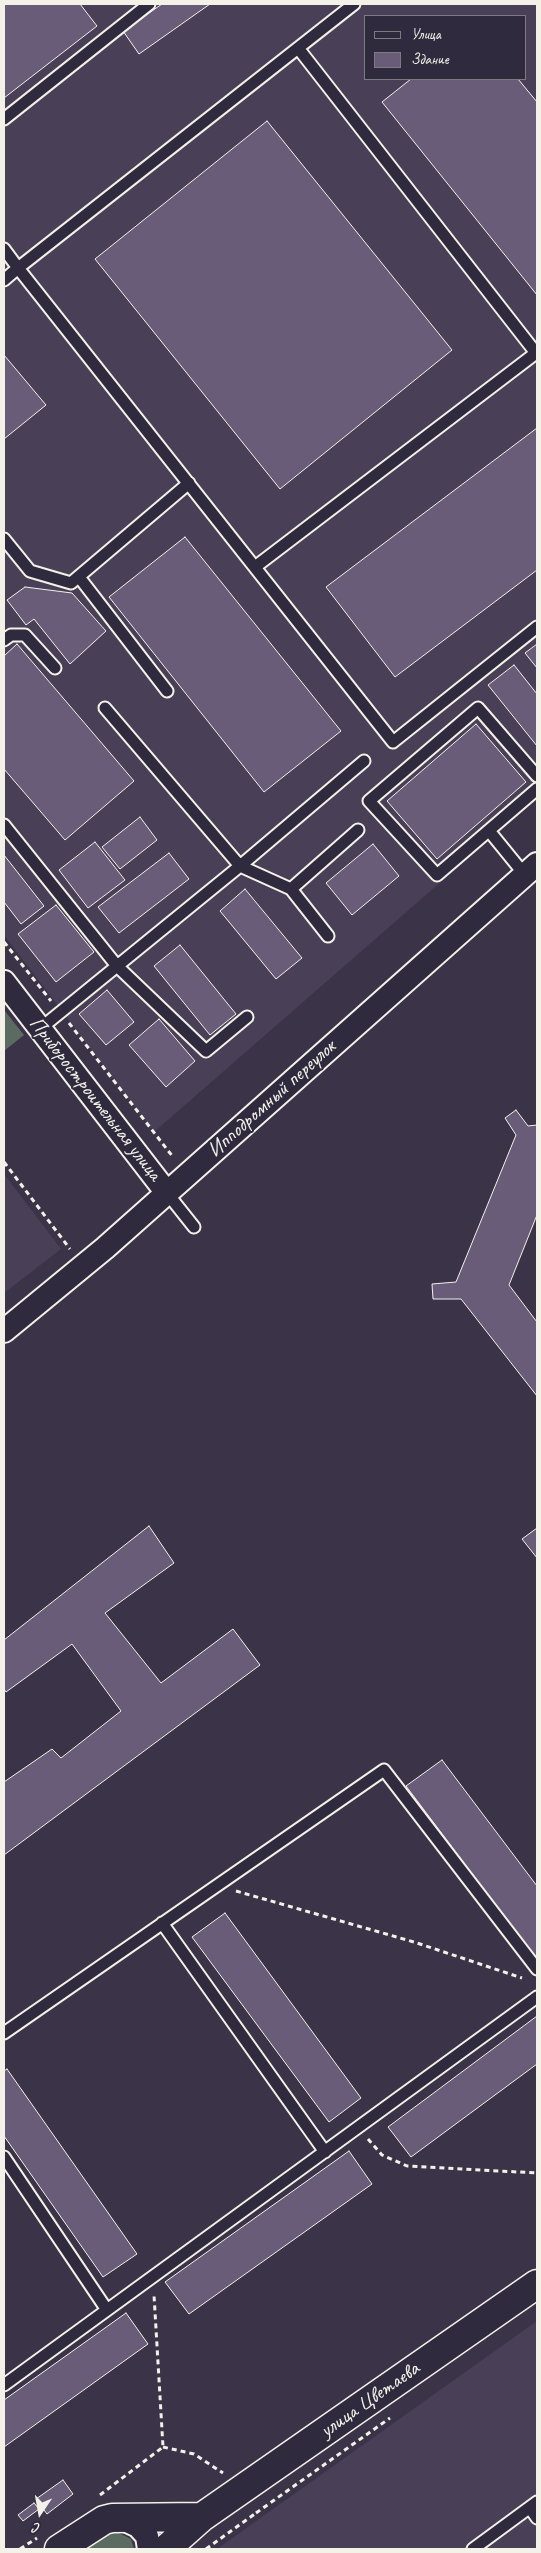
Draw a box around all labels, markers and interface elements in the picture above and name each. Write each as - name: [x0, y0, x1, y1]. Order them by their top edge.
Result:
- legend: [364, 15, 526, 80]
- text: Улица: [411, 25, 441, 44]
- text: Здание: [411, 50, 449, 69]
- street label: Приборостроительная улица: [23, 1012, 167, 1186]
- street label: Ипподромный переулок: [203, 1035, 341, 1163]
- street label: улица Цветаева: [315, 2356, 425, 2444]
- north arrow: [15, 2488, 65, 2538]
- text: С: [32, 2519, 42, 2537]

